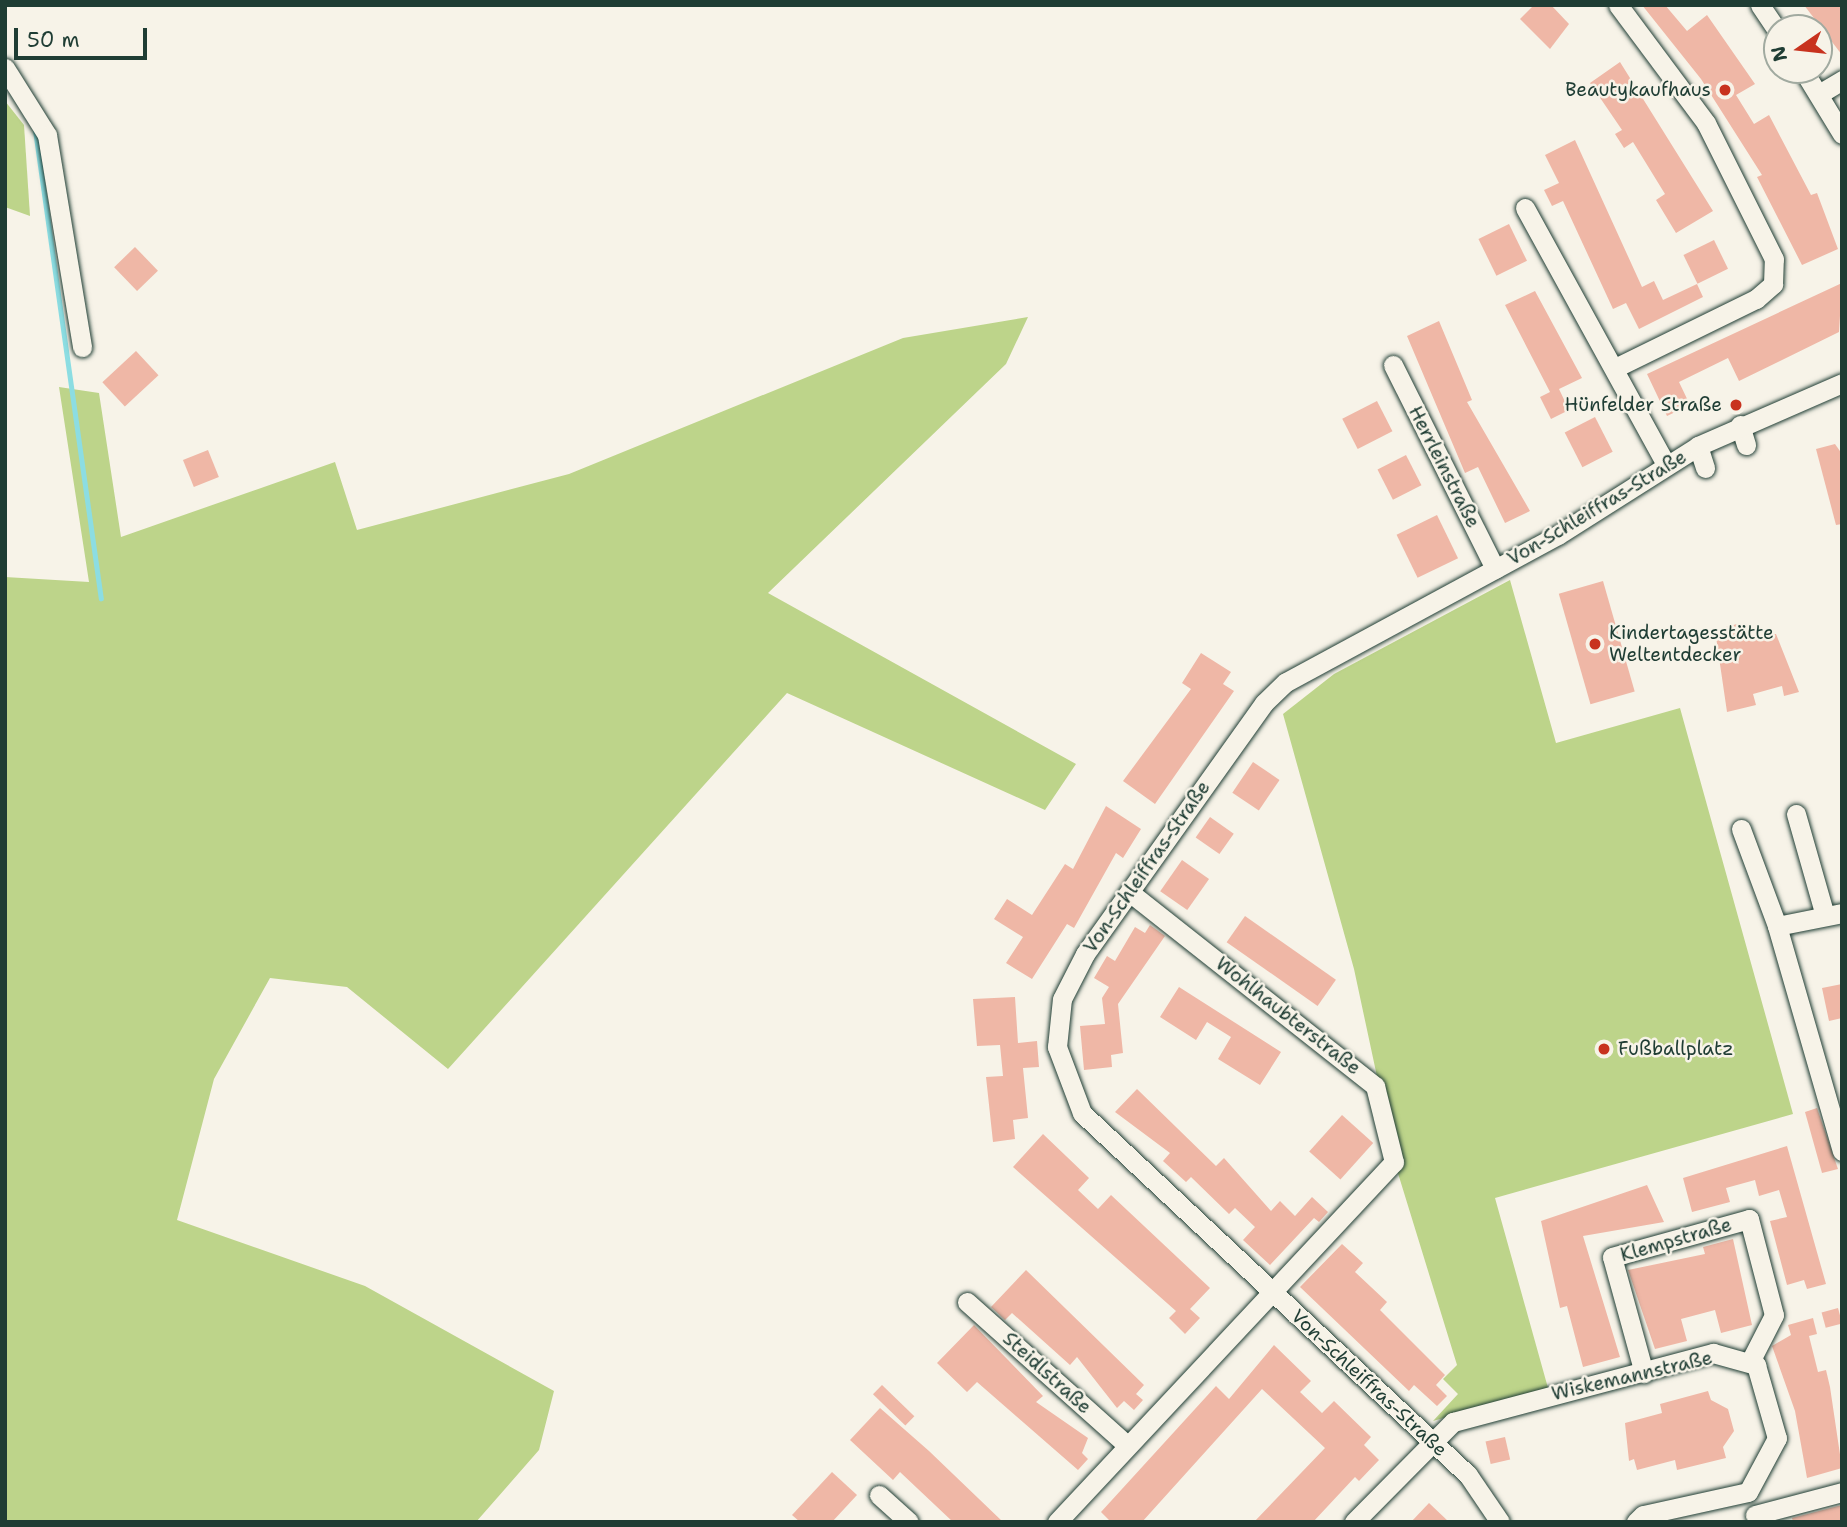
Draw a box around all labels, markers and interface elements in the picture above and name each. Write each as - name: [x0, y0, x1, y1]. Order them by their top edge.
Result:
- scale bar: [18, 14, 150, 58]
- north arrow: [1763, 14, 1833, 84]
- text: 50 m: [27, 26, 80, 54]
- text: N: [1765, 43, 1793, 64]
- place label: Beautykaufhaus: [1565, 79, 1711, 101]
- marker: Beautykaufhaus: [1717, 82, 1733, 98]
- place label: Hünfelder Straße: [1565, 394, 1722, 416]
- marker: Hünfelder Straße: [1728, 397, 1744, 413]
- street label: Herrleinstraße: [1404, 402, 1484, 532]
- street label: Von-Schleiffras-Straße: [1503, 445, 1691, 571]
- place label: Kindertagesstätte Weltentdecker: [1609, 622, 1774, 666]
- marker: Kindertagesstätte Weltentdecker: [1587, 636, 1603, 652]
- street label: Von-Schleiffras-Straße: [1079, 777, 1215, 957]
- street label: Wohlhaubterstraße: [1211, 952, 1365, 1080]
- place label: Fußballplatz: [1618, 1038, 1734, 1060]
- marker: Fußballplatz: [1596, 1041, 1612, 1057]
- street label: Klempstraße: [1618, 1213, 1734, 1267]
- street label: Von-Schleiffras-Straße: [1286, 1305, 1452, 1461]
- street label: Steidlstraße: [998, 1327, 1096, 1419]
- street label: Wiskemannstraße: [1549, 1346, 1715, 1406]

